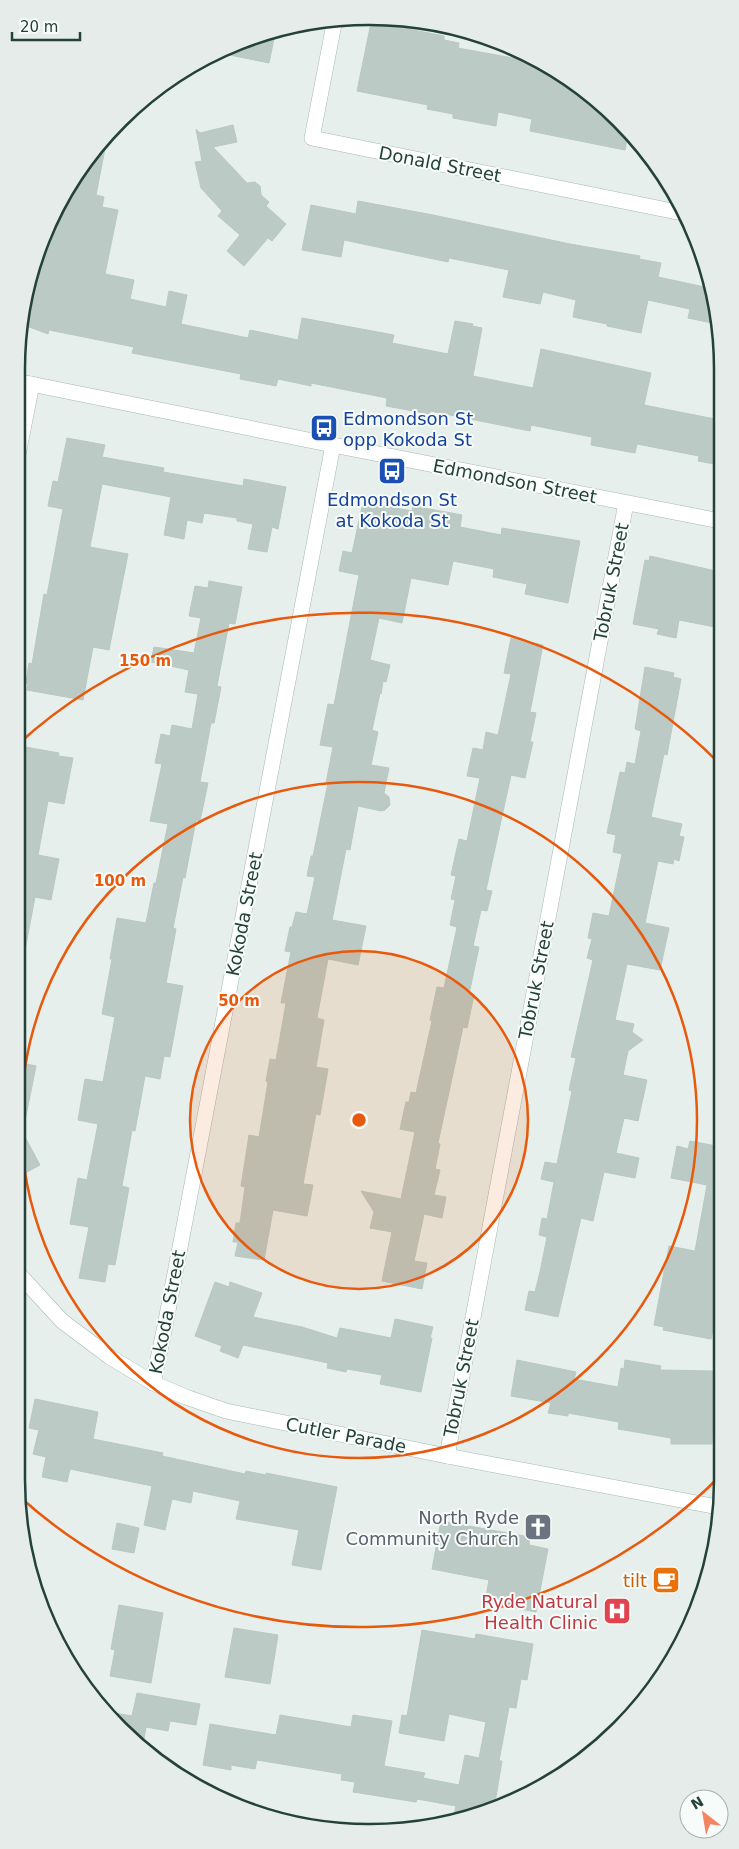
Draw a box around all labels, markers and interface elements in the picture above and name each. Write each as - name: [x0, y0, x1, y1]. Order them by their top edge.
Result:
- scale bar: [12, 10, 80, 42]
- text: 20 m: [20, 18, 58, 36]
- street label: Donald Street: [377, 142, 503, 186]
- place label: Edmondson St opp Kokoda St: [343, 408, 473, 450]
- bus stop icon: Edmondson St opp Kokoda St: [309, 413, 339, 443]
- street label: Edmondson Street: [431, 455, 599, 507]
- bus stop icon: Edmondson St at Kokoda St: [377, 456, 407, 486]
- place label: Edmondson St at Kokoda St: [327, 489, 457, 531]
- street label: Tobruk Street: [589, 521, 633, 644]
- text: 150 m: [119, 652, 171, 670]
- street label: Kokoda Street: [222, 850, 266, 978]
- text: 100 m: [94, 872, 146, 890]
- street label: Tobruk Street: [514, 919, 558, 1042]
- text: 50 m: [218, 992, 260, 1010]
- centre of rings: [350, 1111, 368, 1129]
- street label: Kokoda Street: [145, 1248, 189, 1376]
- street label: Tobruk Street: [439, 1317, 483, 1440]
- street label: Cutler Parade: [284, 1413, 408, 1457]
- place label: North Ryde Community Church: [345, 1507, 519, 1549]
- church icon: North Ryde Community Church: [523, 1512, 553, 1542]
- cafe icon: tilt: [651, 1565, 681, 1595]
- place label: tilt: [623, 1570, 647, 1591]
- place label: Ryde Natural Health Clinic: [481, 1591, 598, 1633]
- hospital icon: Ryde Natural Health Clinic: [602, 1596, 632, 1626]
- north arrow: [679, 1789, 729, 1839]
- text: N: [688, 1793, 706, 1813]

